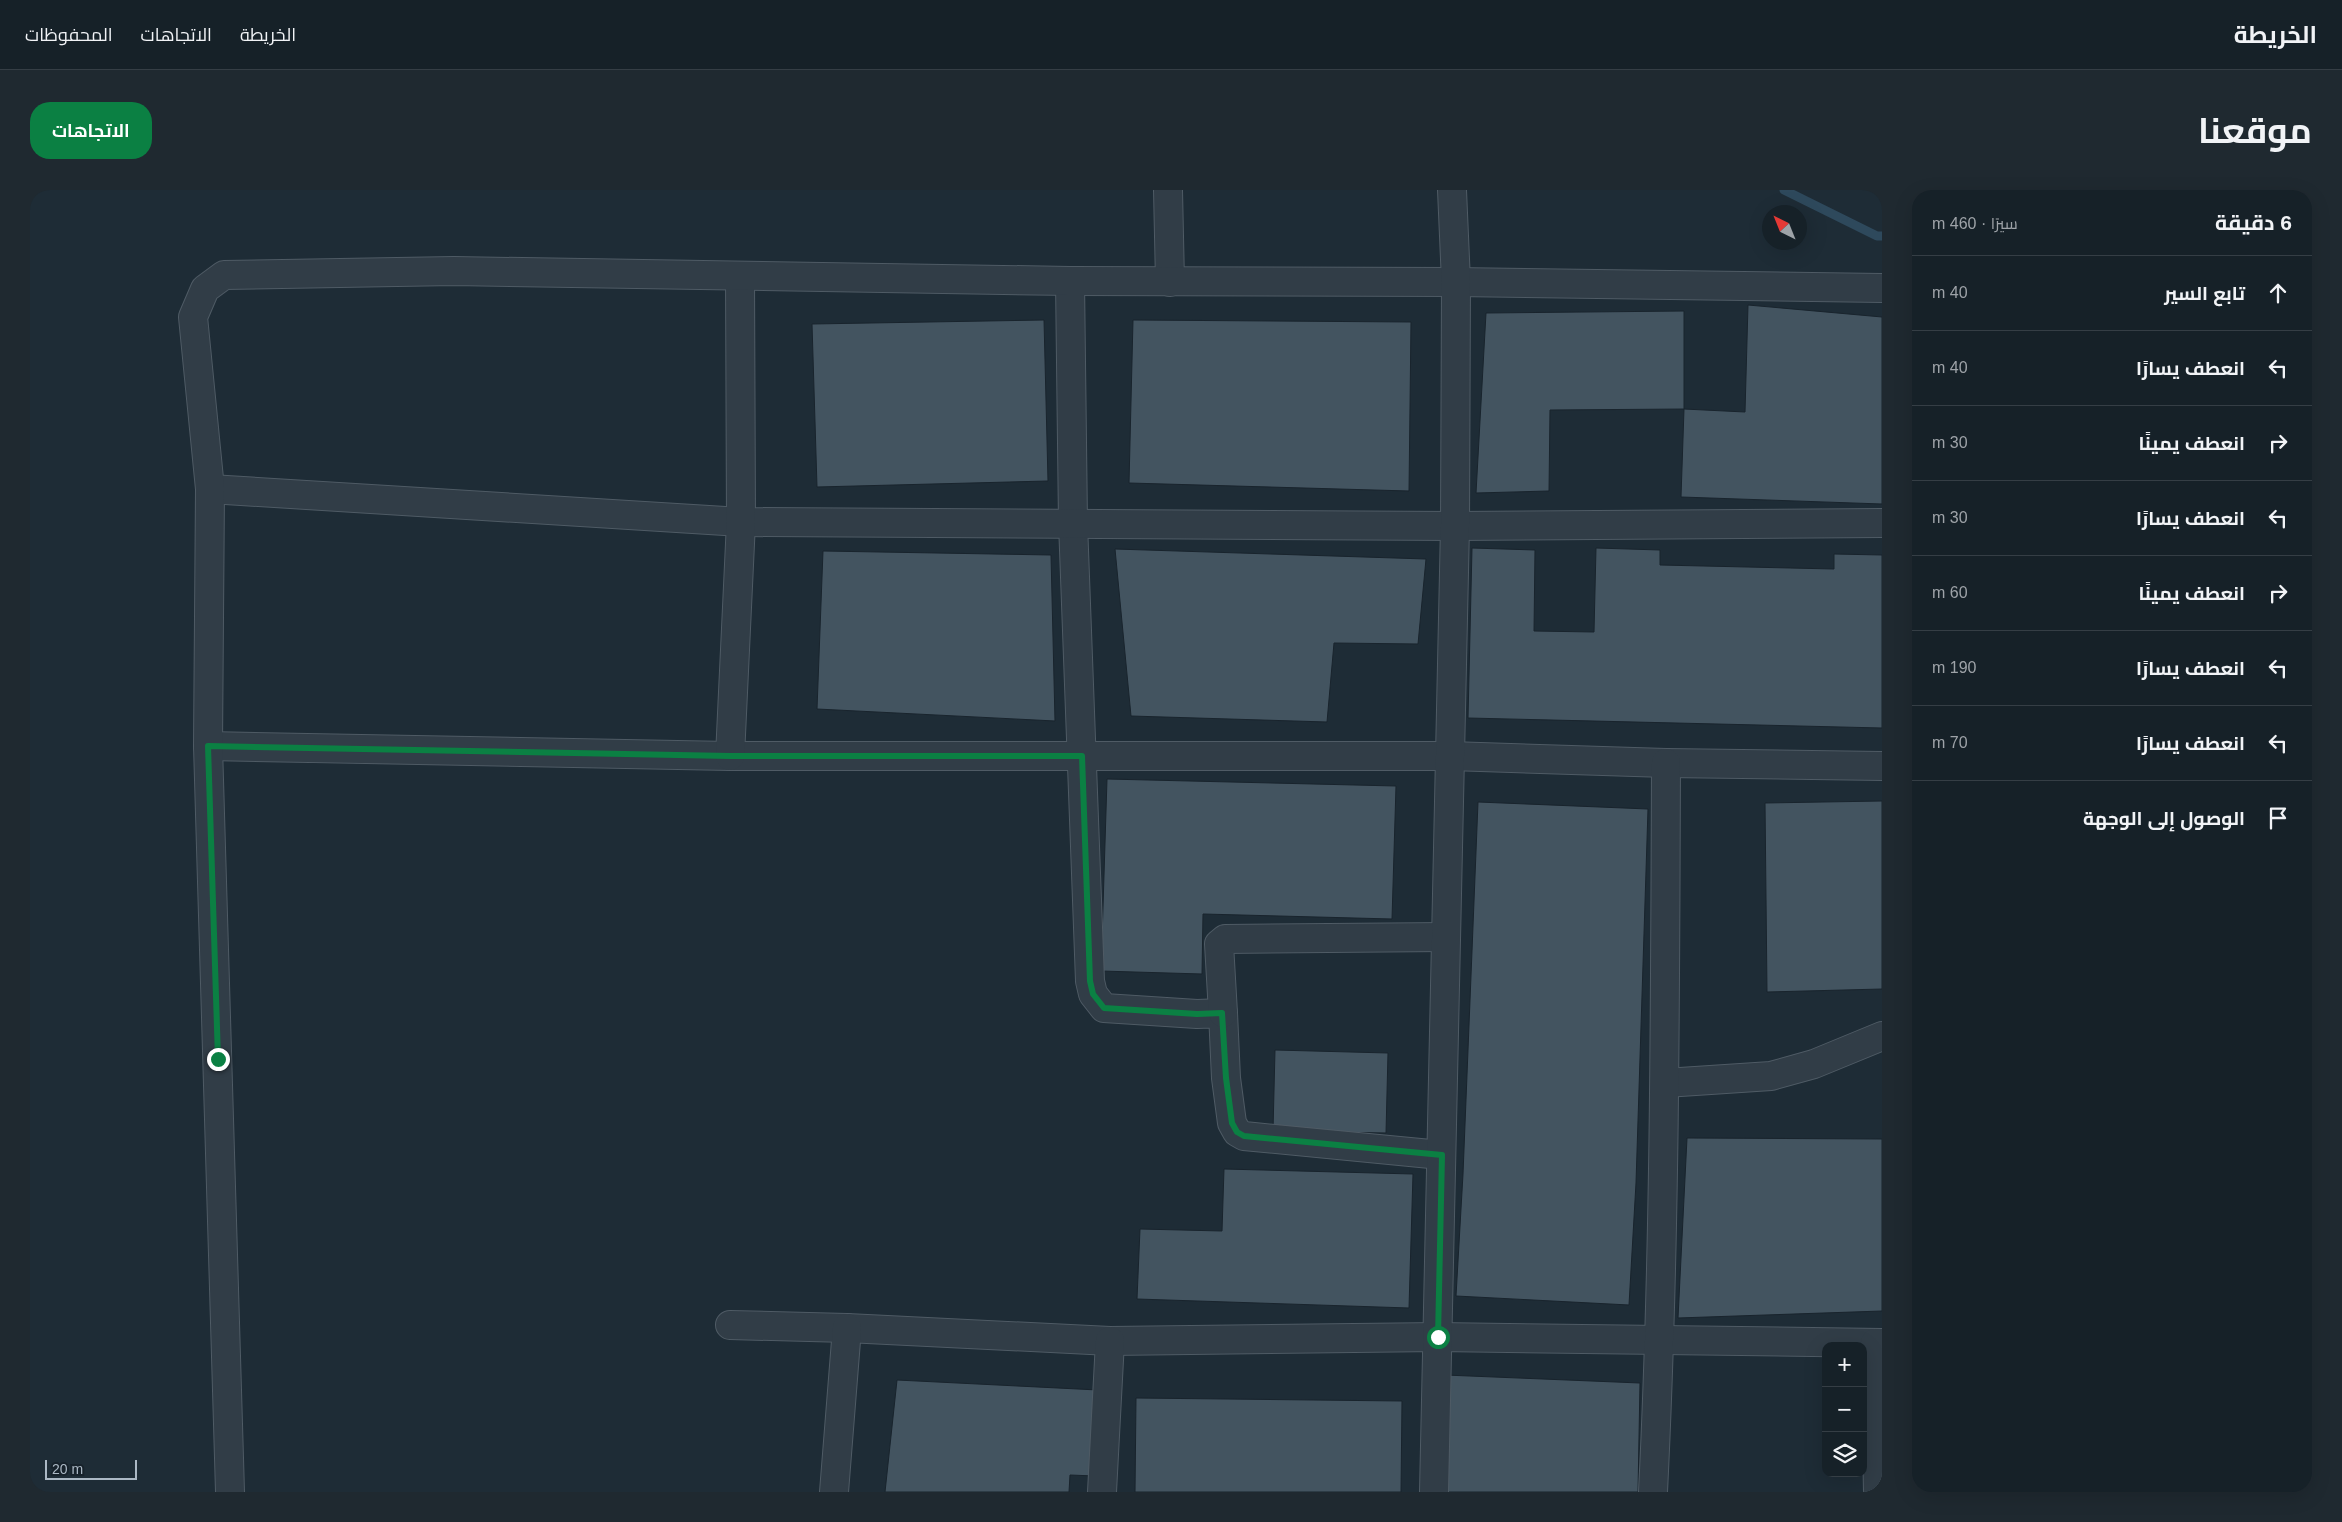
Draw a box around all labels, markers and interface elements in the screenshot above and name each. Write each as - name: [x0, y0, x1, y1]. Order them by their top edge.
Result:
- text: الخريطة: [2234, 21, 2317, 48]
- text: المحفوظات: [25, 25, 113, 45]
- text: الاتجاهات: [141, 25, 212, 45]
- text: الخريطة: [240, 25, 296, 45]
- button: الاتجاهات: [30, 102, 152, 159]
- text: موقعنا: [2198, 111, 2312, 150]
- north arrow: [1762, 205, 1807, 250]
- text: 6 دقيقة: [2215, 211, 2292, 234]
- text: سيرًا · 460 m: [1932, 215, 2018, 232]
- icon: ahead: [2264, 279, 2292, 307]
- text: تابع السير: [2164, 283, 2245, 304]
- text: 40 m: [1932, 284, 1968, 301]
- icon: left: [2264, 354, 2292, 382]
- text: انعطف يسارًا: [2136, 358, 2245, 379]
- text: 40 m: [1932, 359, 1968, 376]
- icon: right: [2264, 429, 2292, 457]
- text: انعطف يمينًا: [2138, 433, 2245, 454]
- text: 30 m: [1932, 434, 1968, 451]
- icon: left: [2264, 504, 2292, 532]
- text: انعطف يسارًا: [2136, 508, 2245, 529]
- text: 30 m: [1932, 509, 1968, 526]
- icon: right: [2264, 579, 2292, 607]
- text: انعطف يمينًا: [2138, 583, 2245, 604]
- text: 60 m: [1932, 584, 1968, 601]
- icon: left: [2264, 654, 2292, 682]
- text: انعطف يسارًا: [2136, 658, 2245, 679]
- text: 190 m: [1932, 659, 1976, 676]
- icon: left: [2264, 729, 2292, 757]
- text: انعطف يسارًا: [2136, 733, 2245, 754]
- text: 70 m: [1932, 734, 1968, 751]
- icon: arrive: [2264, 804, 2292, 832]
- text: الوصول إلى الوجهة: [2083, 808, 2245, 829]
- route end: [207, 1048, 230, 1071]
- route start: [1427, 1326, 1450, 1349]
- map controls: [1822, 1342, 1867, 1477]
- button: +: [1822, 1342, 1867, 1387]
- button: −: [1822, 1387, 1867, 1432]
- button: layers: [1822, 1432, 1867, 1477]
- scale bar: [45, 1457, 138, 1480]
- text: 20 m: [52, 1461, 83, 1477]

